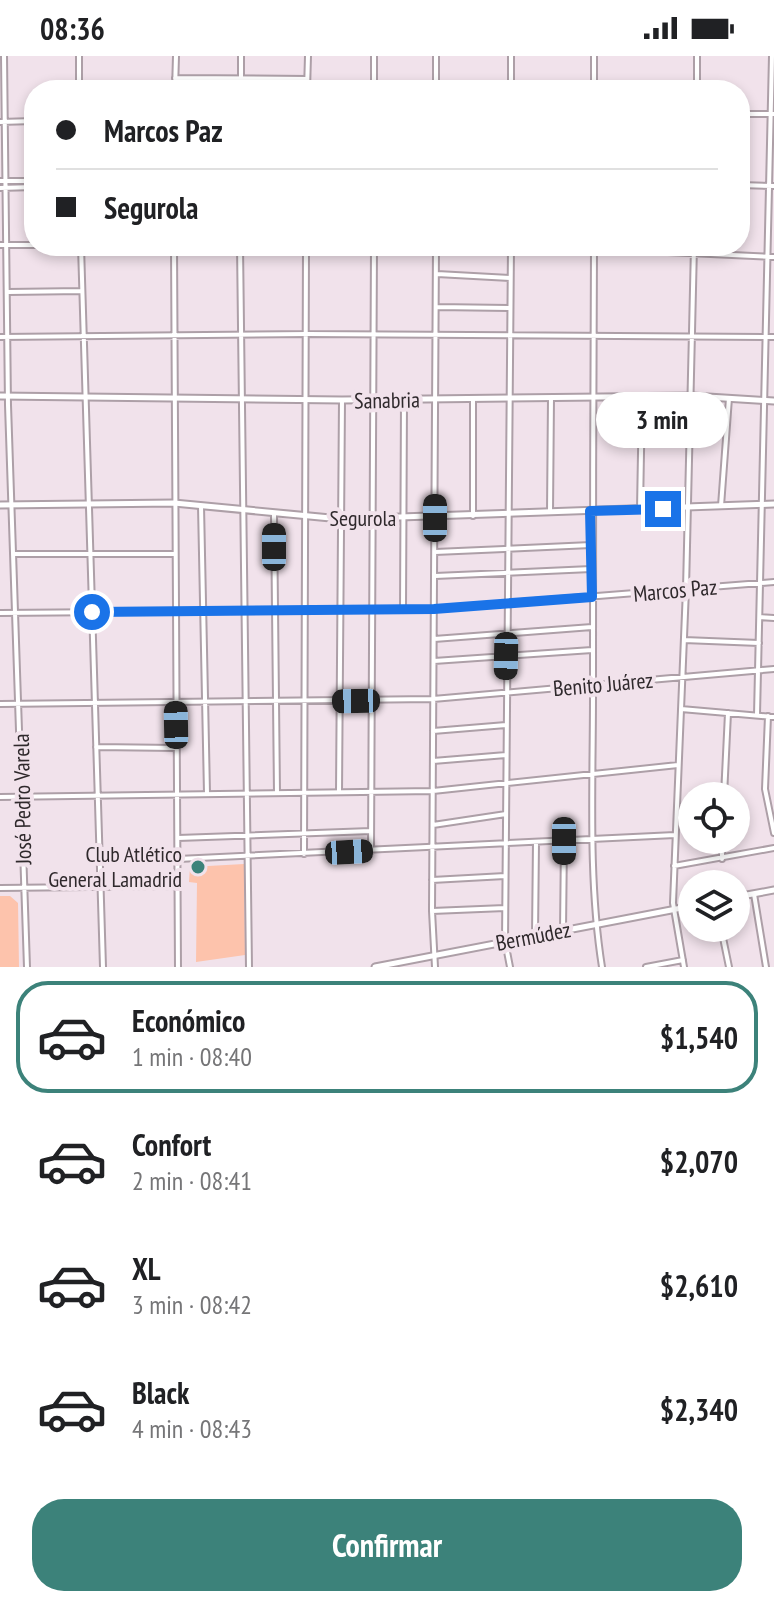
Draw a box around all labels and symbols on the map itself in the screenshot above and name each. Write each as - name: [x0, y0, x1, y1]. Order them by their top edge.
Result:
- street label: Sanabria: [354, 385, 420, 415]
- callout: 3 min: [597, 393, 729, 449]
- route end: [645, 491, 681, 527]
- car: [423, 494, 447, 542]
- street label: Segurola: [330, 504, 396, 532]
- car: [262, 523, 286, 571]
- street label: Marcos Paz: [632, 572, 718, 608]
- route start: [74, 594, 110, 630]
- car: [494, 632, 518, 680]
- street label: Benito Juárez: [552, 666, 654, 702]
- car: [332, 689, 380, 713]
- car: [164, 701, 188, 749]
- street label: José Pedro Varela: [7, 733, 37, 866]
- car: [552, 817, 576, 865]
- car: [324, 839, 374, 865]
- place label: Club Atlético General Lamadrid: [48, 840, 182, 893]
- marker: Club Atlético General Lamadrid: [189, 858, 207, 876]
- street label: Bermúdez: [493, 915, 573, 957]

